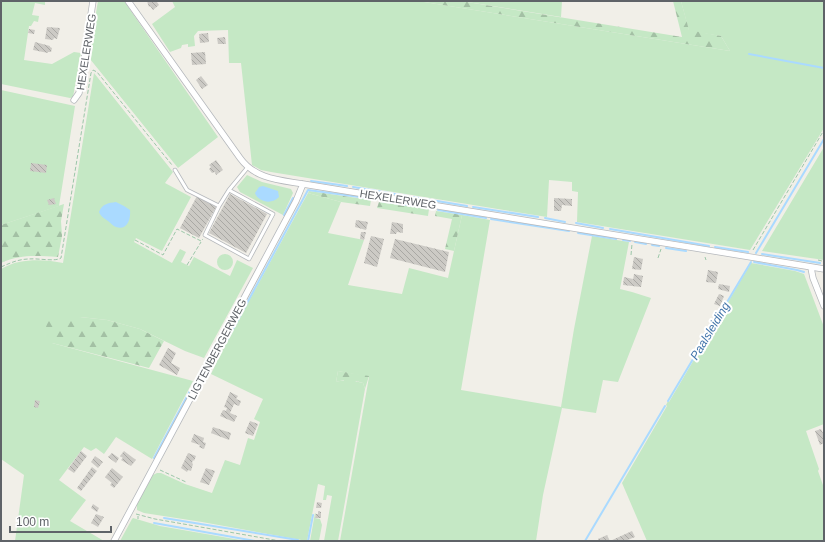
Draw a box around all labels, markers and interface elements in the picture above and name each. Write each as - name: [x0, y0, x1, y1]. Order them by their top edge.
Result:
- street label: HEXELERWEG: [74, 13, 98, 91]
- street label: HEXELERWEG: [359, 187, 437, 211]
- street label: LIGTENBERGERWEG: [185, 297, 249, 401]
- water label: Paalsleiding: [687, 299, 733, 362]
- scale bar: [10, 508, 111, 534]
- text: 100 m: [16, 515, 49, 529]

